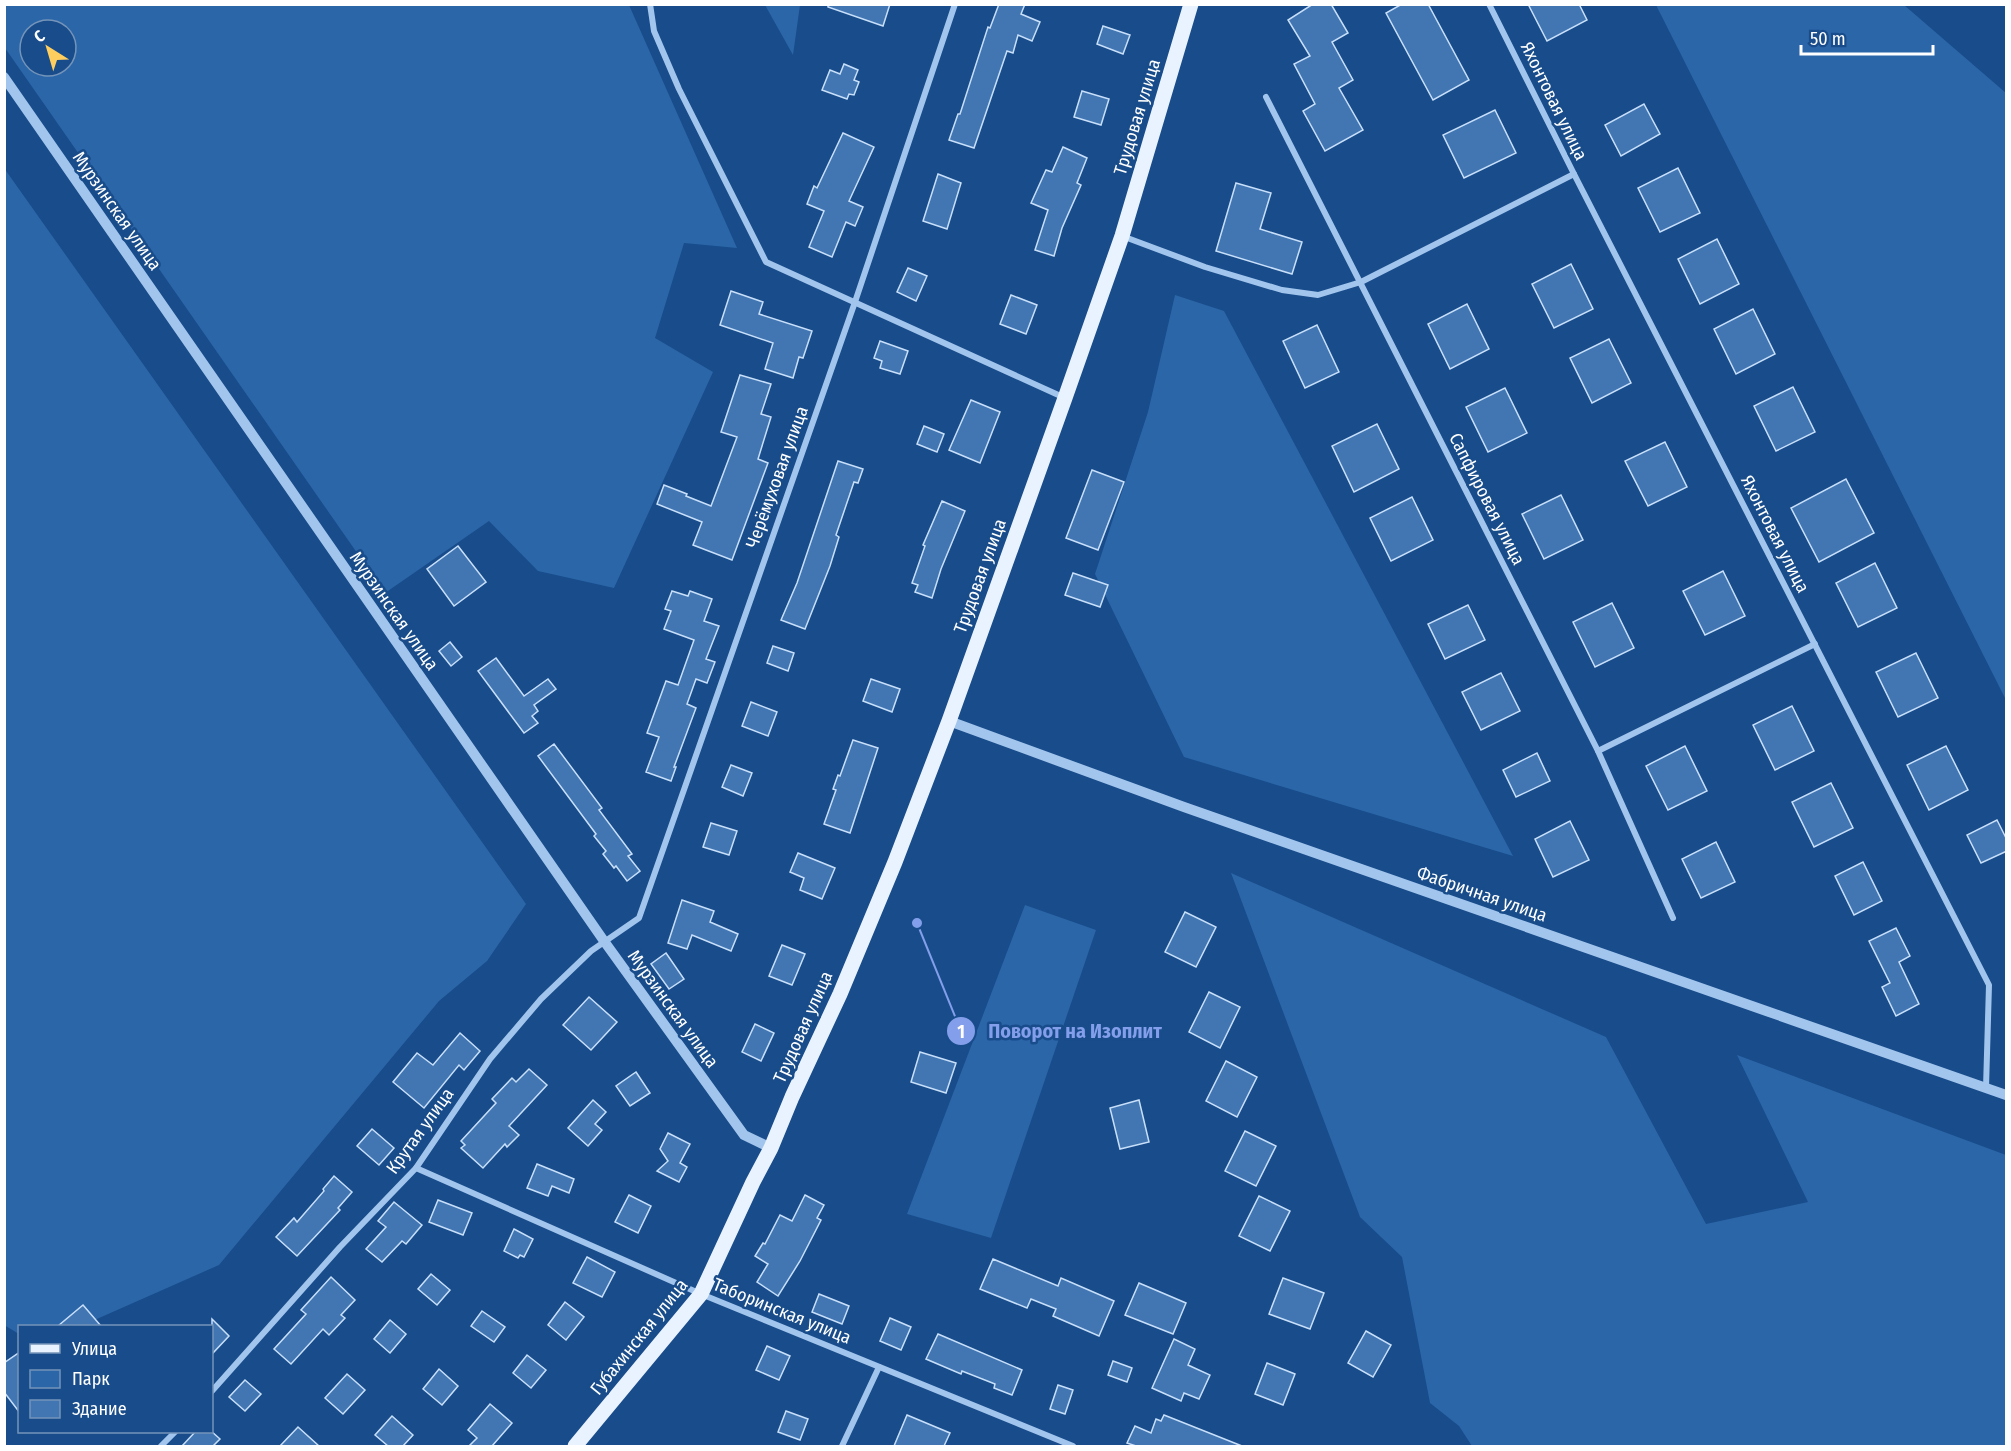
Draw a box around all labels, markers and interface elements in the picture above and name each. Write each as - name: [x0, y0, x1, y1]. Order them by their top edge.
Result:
- north arrow: [18, 18, 78, 78]
- scale bar: [1801, 18, 1933, 56]
- text: С: [30, 26, 49, 47]
- text: 50 m: [1810, 28, 1846, 50]
- street label: Яхонтовая улица: [1516, 38, 1592, 164]
- street label: Трудовая улица: [1109, 56, 1165, 178]
- street label: Мурзинская улица: [68, 147, 166, 275]
- street label: Черёмуховая улица: [741, 403, 813, 551]
- street label: Сапфировая улица: [1444, 429, 1530, 569]
- street label: Яхонтовая улица: [1736, 472, 1814, 597]
- street label: Трудовая улица: [949, 516, 1011, 636]
- street label: Мурзинская улица: [345, 547, 443, 675]
- street label: Фабричная улица: [1414, 861, 1550, 927]
- street label: Мурзинская улица: [623, 946, 723, 1072]
- street label: Трудовая улица: [769, 968, 838, 1086]
- callout: Поворот на Изоплит: [946, 1012, 1173, 1050]
- text: Поворот на Изоплит: [988, 1019, 1162, 1043]
- text: 1: [957, 1021, 965, 1043]
- street label: Крутая улица: [381, 1084, 459, 1178]
- street label: Таборинская улица: [710, 1273, 854, 1349]
- street label: Губахинская улица: [585, 1274, 693, 1399]
- legend: [18, 1325, 213, 1433]
- text: Улица: [71, 1338, 117, 1360]
- text: Парк: [72, 1368, 110, 1390]
- text: Здание: [72, 1398, 127, 1420]

